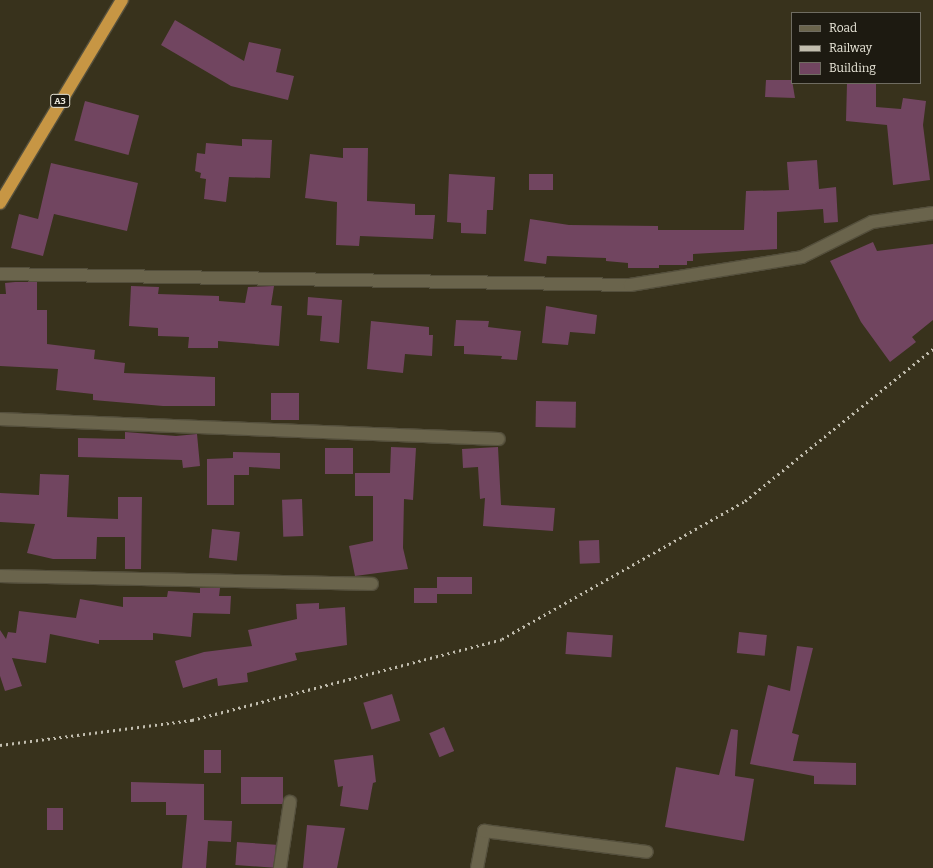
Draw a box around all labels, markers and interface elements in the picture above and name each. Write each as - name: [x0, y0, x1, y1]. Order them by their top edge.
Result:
- legend: [791, 12, 921, 84]
- text: Road: [829, 21, 857, 35]
- text: Railway: [829, 41, 872, 55]
- text: Building: [829, 61, 876, 75]
- road number: A3: [50, 94, 70, 108]

